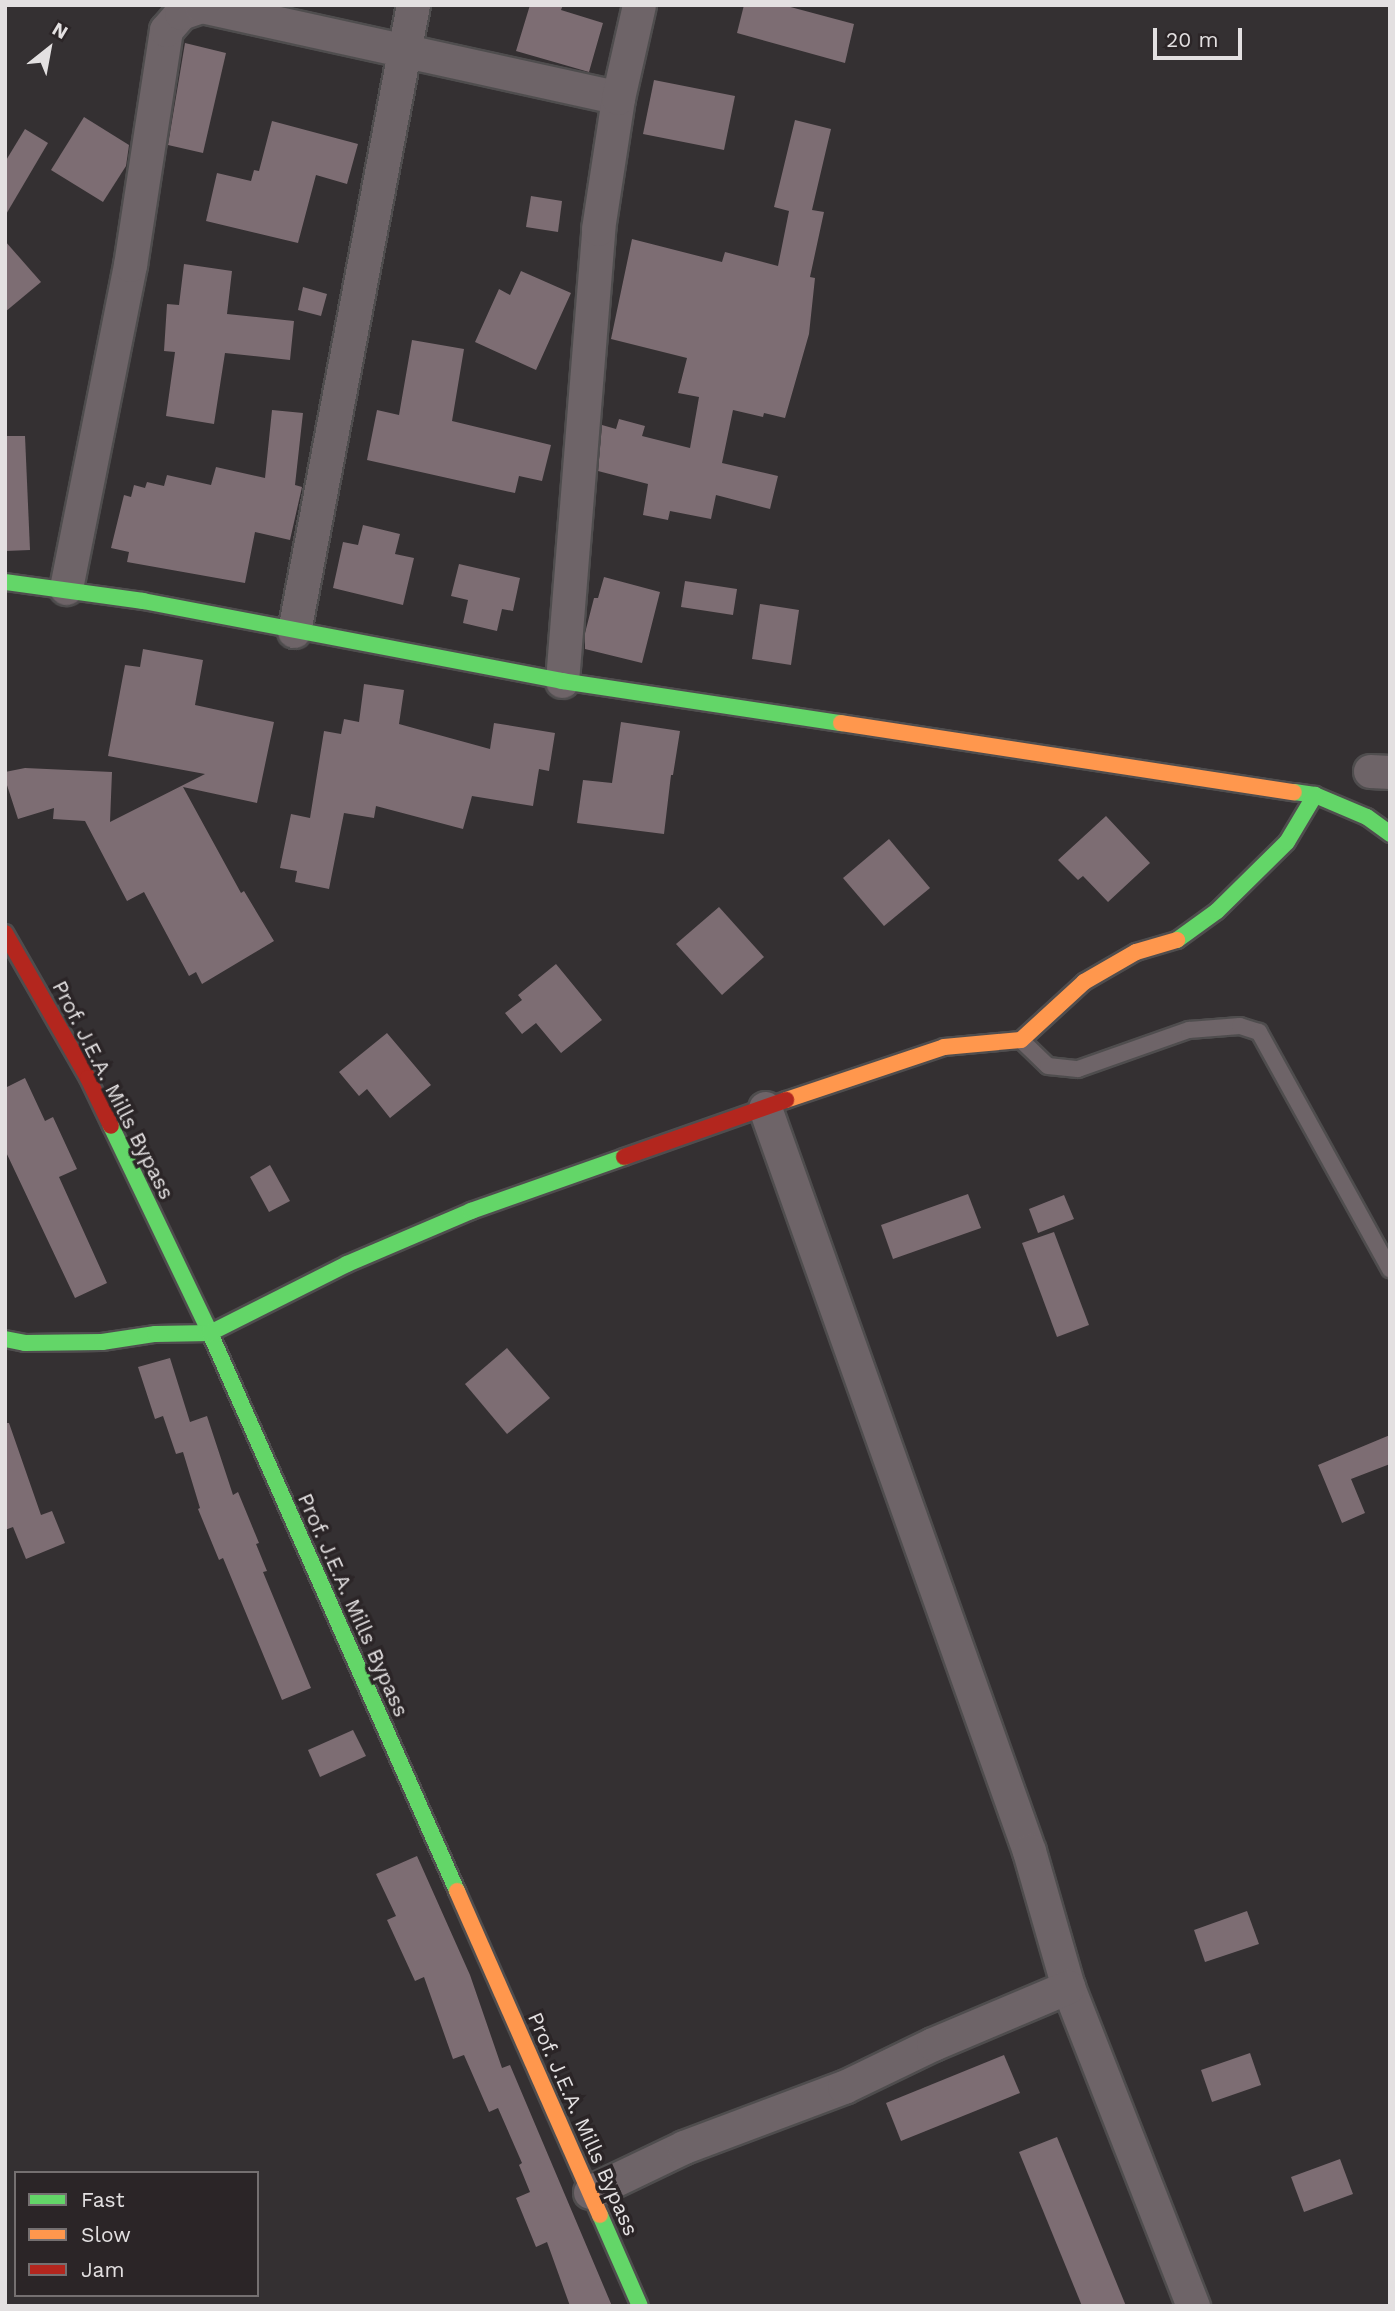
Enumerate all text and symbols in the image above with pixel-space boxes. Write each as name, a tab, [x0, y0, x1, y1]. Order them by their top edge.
north arrow	[14, 14, 84, 84]
scale bar	[1157, 14, 1246, 58]
text: N	[48, 17, 72, 44]
text: 20 m	[1166, 27, 1218, 52]
street label: Prof. J.E.A. Mills Bypass	[47, 976, 179, 1204]
street label: Prof. J.E.A. Mills Bypass	[292, 1489, 414, 1721]
street label: Prof. J.E.A. Mills Bypass	[522, 2008, 644, 2240]
legend	[14, 2171, 259, 2297]
text: Fast	[81, 2187, 125, 2212]
text: Slow	[81, 2222, 131, 2247]
text: Jam	[81, 2257, 124, 2282]

